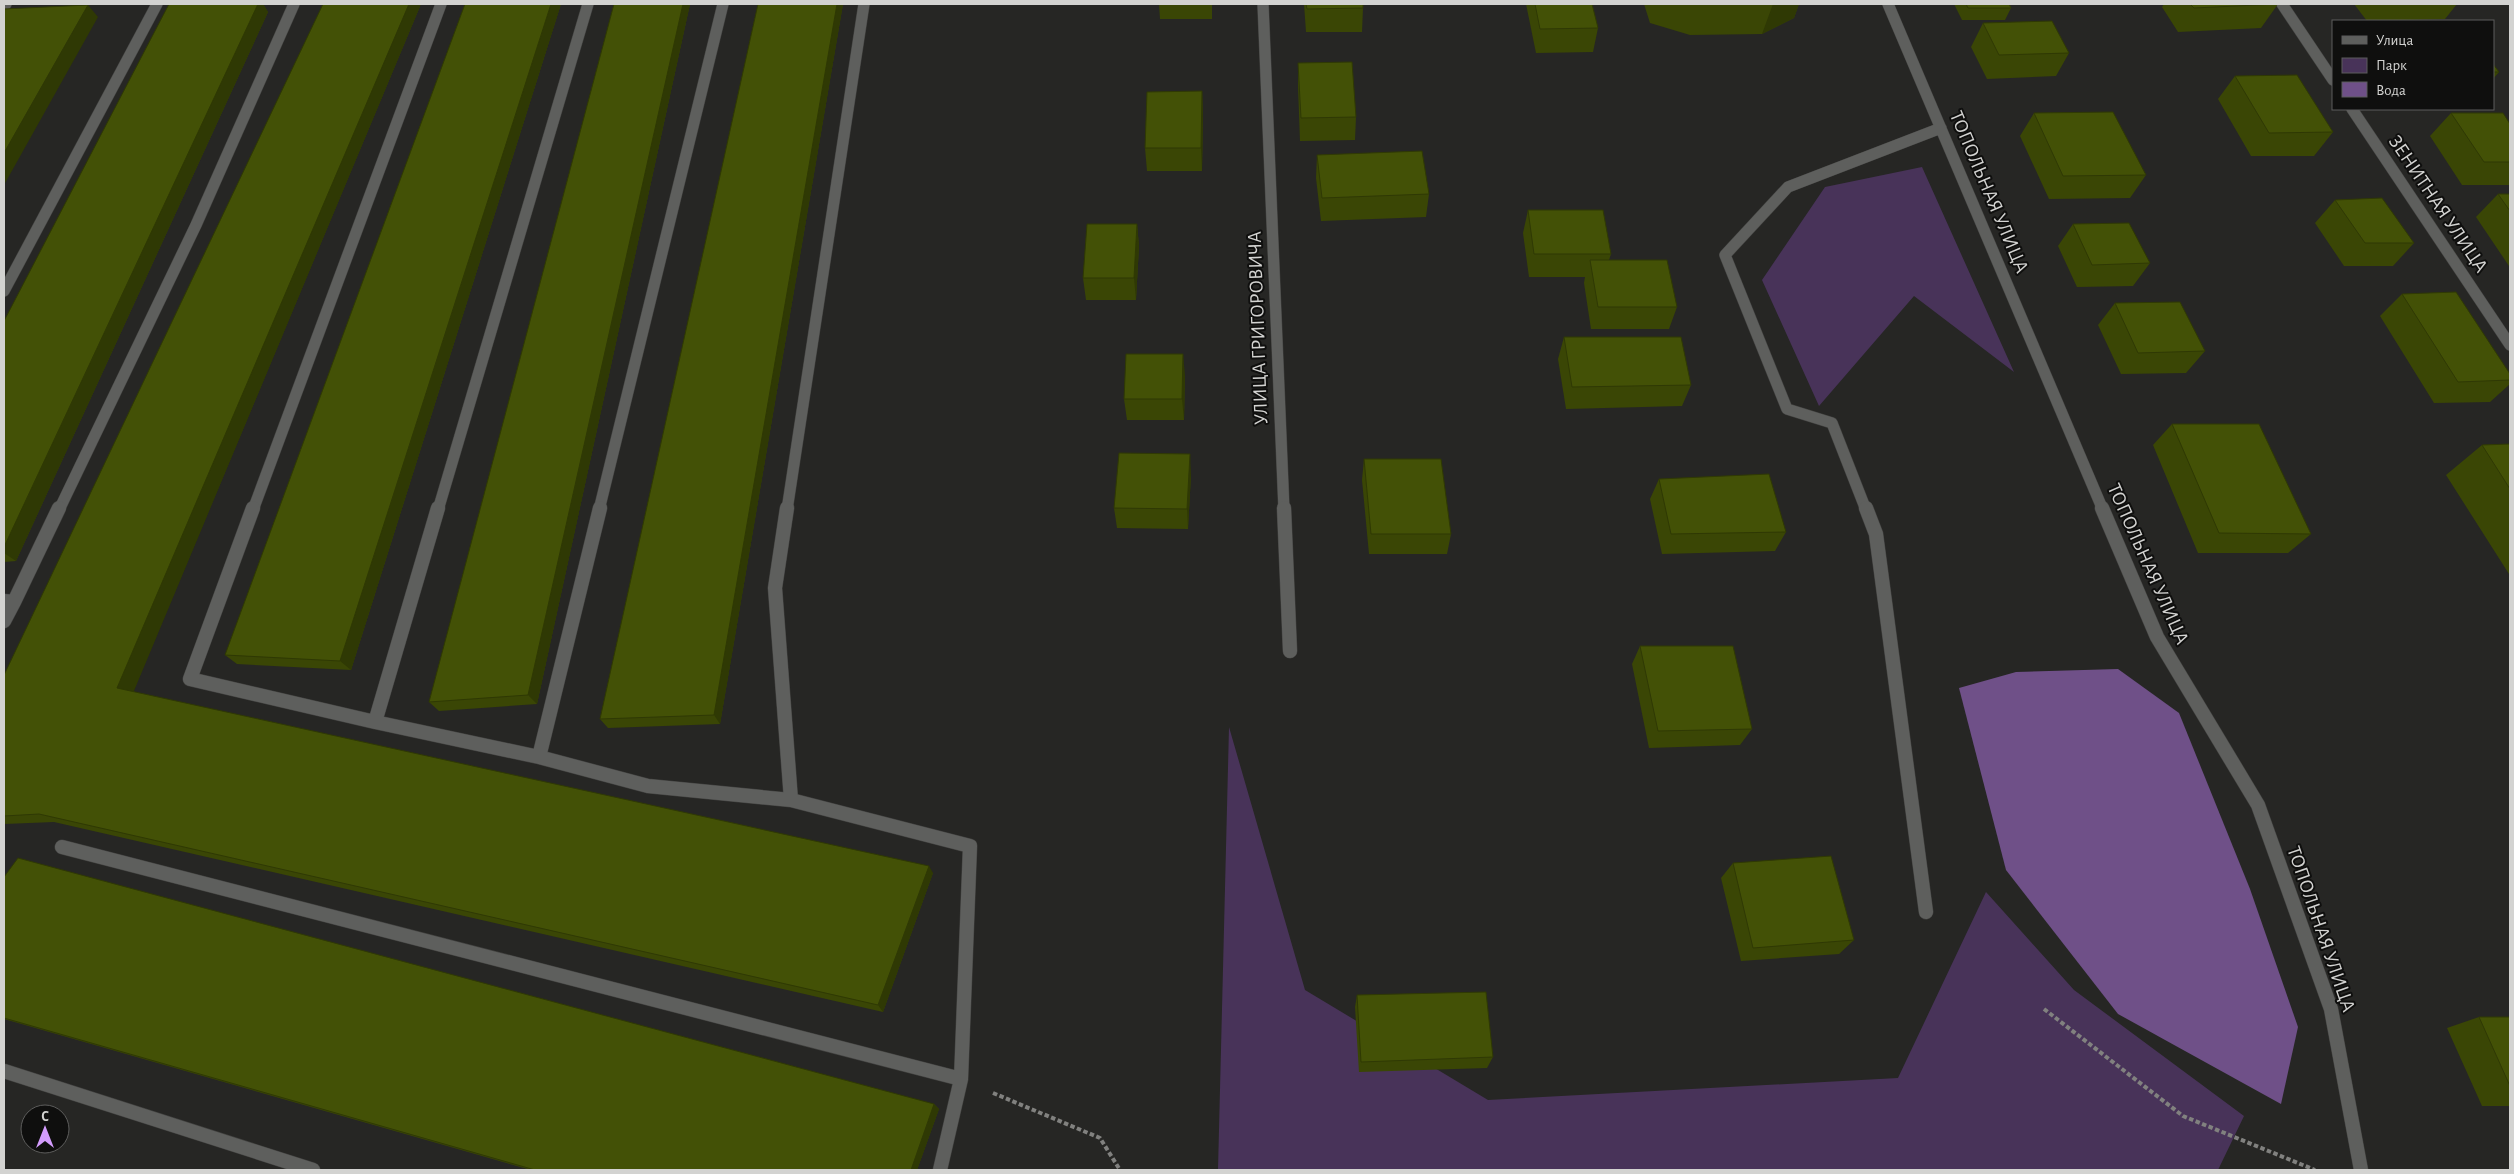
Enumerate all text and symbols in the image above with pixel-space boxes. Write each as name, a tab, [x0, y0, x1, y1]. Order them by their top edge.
legend	[2332, 20, 2494, 110]
text: Улица	[2376, 33, 2413, 48]
text: Парк	[2376, 58, 2407, 73]
text: Вода	[2376, 83, 2406, 98]
street label: ТОПОЛЬНАЯ УЛИЦА	[1946, 108, 2032, 276]
street label: ЗЕНИТНАЯ УЛИЦА	[2385, 132, 2491, 277]
street label: УЛИЦА ГРИГОРОВИЧА	[1245, 231, 1271, 425]
street label: ТОПОЛЬНАЯ УЛИЦА	[2104, 481, 2193, 648]
street label: ТОПОЛЬНАЯ УЛИЦА	[2283, 844, 2359, 1015]
north arrow	[20, 1104, 70, 1154]
text: С	[41, 1110, 49, 1124]

